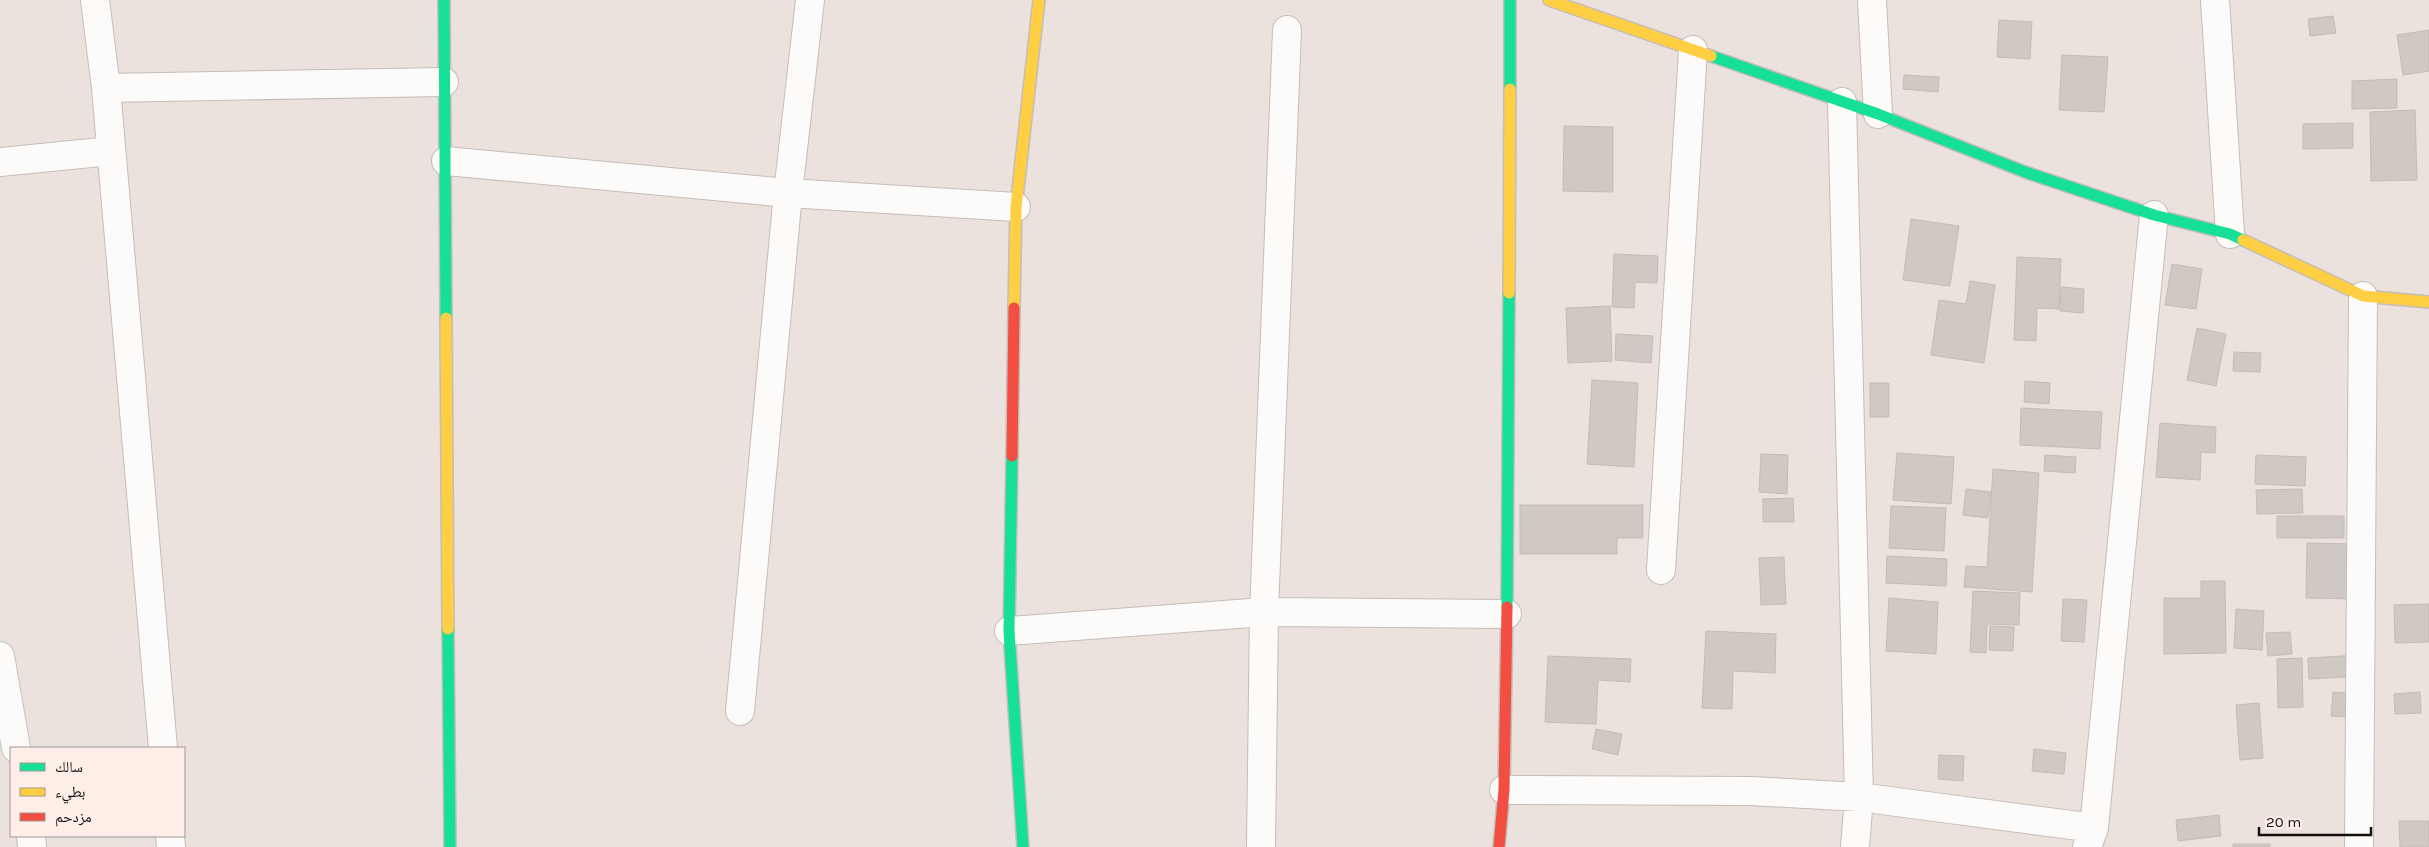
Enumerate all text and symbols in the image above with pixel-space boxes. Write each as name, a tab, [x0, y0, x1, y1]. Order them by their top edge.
legend	[10, 747, 185, 837]
text: سالك	[55, 758, 83, 776]
text: بطيء	[55, 783, 85, 804]
scale bar	[2259, 804, 2372, 836]
text: مزدحم	[55, 808, 92, 827]
text: 20 m	[2266, 813, 2301, 831]

